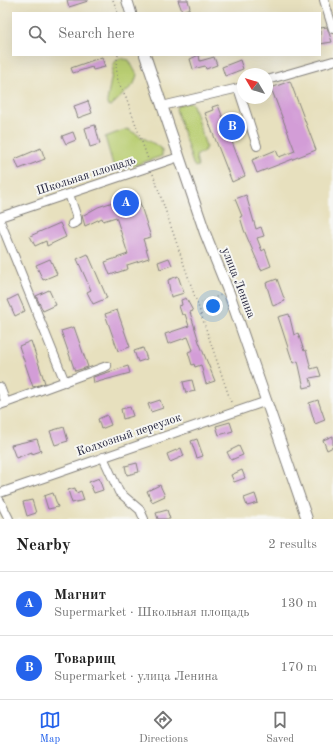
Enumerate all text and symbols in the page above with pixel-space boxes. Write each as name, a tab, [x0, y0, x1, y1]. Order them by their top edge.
search box	[12, 12, 321, 56]
icon: search	[26, 23, 48, 45]
text: Search here	[58, 27, 135, 42]
north arrow	[237, 68, 273, 104]
pin: B	[219, 112, 245, 142]
street label: Школьная площадь	[35, 154, 137, 198]
pin: A	[113, 188, 139, 218]
street label: улица Ленина	[219, 246, 257, 320]
your location	[203, 296, 223, 316]
street label: Колхозный переулок	[75, 411, 183, 459]
text: Nearby	[16, 537, 71, 554]
text: 2 results	[268, 538, 317, 551]
text: Магнит	[54, 588, 106, 603]
text: A	[24, 597, 34, 610]
text: 130 m	[280, 597, 317, 610]
text: Supermarket · Школьная площадь	[54, 606, 249, 619]
text: Товарищ	[54, 652, 116, 667]
text: B	[24, 661, 34, 674]
text: 170 m	[280, 661, 317, 674]
text: Supermarket · улица Ленина	[54, 670, 218, 683]
tab: Map	[39, 709, 61, 747]
tab: Directions	[139, 709, 188, 747]
tab: Saved	[266, 709, 294, 747]

